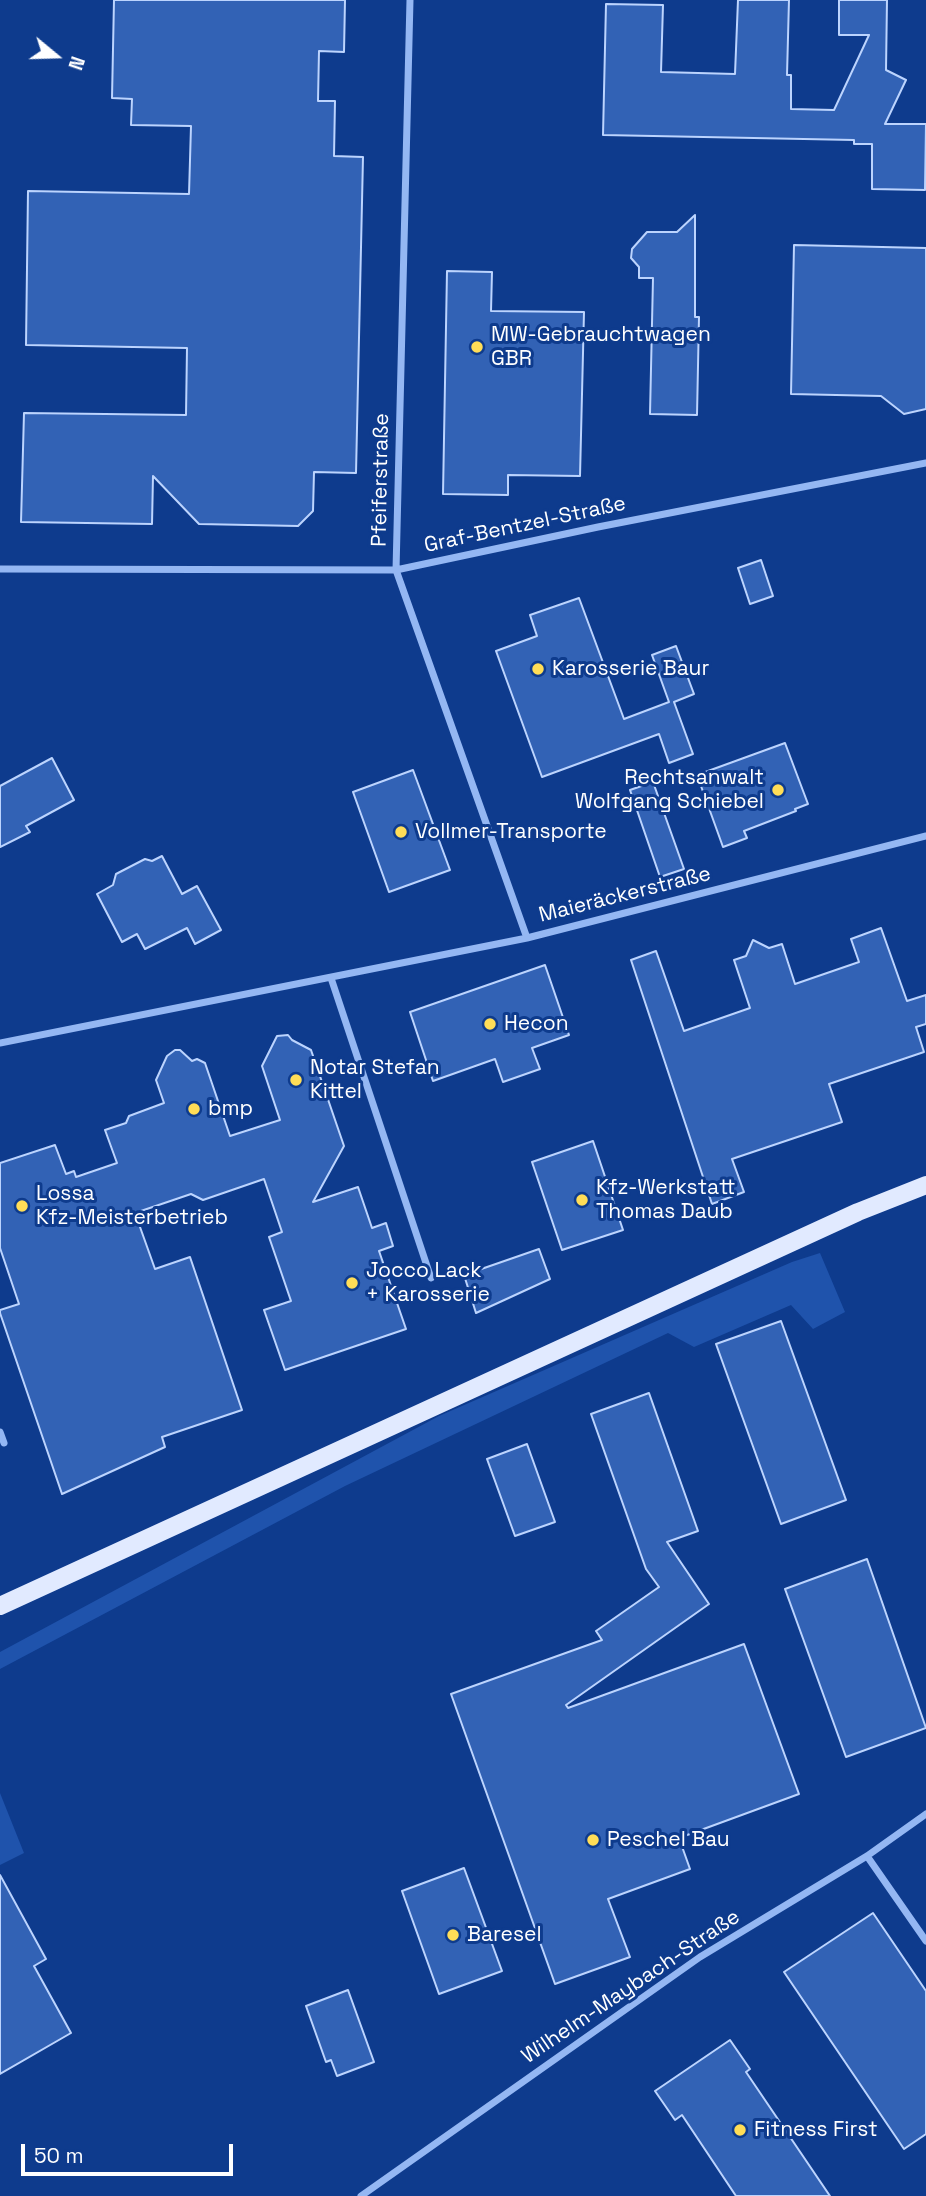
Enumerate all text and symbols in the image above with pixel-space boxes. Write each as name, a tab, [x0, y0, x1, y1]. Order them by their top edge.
north arrow	[21, 21, 91, 91]
text: N	[62, 53, 90, 73]
place label: MW-Gebrauchtwagen GBR	[491, 322, 711, 372]
marker: MW-Gebrauchtwagen GBR	[469, 339, 485, 355]
street label: Pfeiferstraße	[367, 413, 395, 547]
street label: Graf-Bentzel-Straße	[422, 491, 628, 559]
place label: Karosserie Baur	[552, 656, 709, 682]
marker: Karosserie Baur	[530, 661, 546, 677]
place label: Rechtsanwalt Wolfgang Schiebel	[575, 765, 764, 815]
marker: Rechtsanwalt Wolfgang Schiebel	[770, 782, 786, 798]
place label: Vollmer-Transporte	[415, 819, 607, 845]
marker: Vollmer-Transporte	[393, 824, 409, 840]
street label: Maieräckerstraße	[536, 861, 714, 929]
place label: Hecon	[504, 1011, 569, 1037]
marker: Hecon	[482, 1016, 498, 1032]
place label: Notar Stefan Kittel	[310, 1055, 440, 1105]
marker: Notar Stefan Kittel	[288, 1072, 304, 1088]
place label: bmp	[208, 1096, 253, 1122]
marker: bmp	[186, 1101, 202, 1117]
place label: Kfz-Werkstatt Thomas Daub	[596, 1175, 736, 1225]
place label: Lossa Kfz-Meisterbetrieb	[36, 1181, 228, 1231]
marker: Kfz-Werkstatt Thomas Daub	[574, 1192, 590, 1208]
marker: Lossa Kfz-Meisterbetrieb	[14, 1198, 30, 1214]
place label: Jocco Lack + Karosserie	[366, 1258, 490, 1308]
marker: Jocco Lack + Karosserie	[344, 1275, 360, 1291]
place label: Peschel Bau	[607, 1827, 730, 1853]
marker: Peschel Bau	[585, 1832, 601, 1848]
street label: Wilhelm-Maybach-Straße	[517, 1905, 745, 2069]
place label: Baresel	[467, 1922, 542, 1948]
marker: Baresel	[445, 1927, 461, 1943]
place label: Fitness First	[754, 2117, 878, 2143]
marker: Fitness First	[732, 2122, 748, 2138]
scale bar	[24, 2130, 236, 2174]
text: 50 m	[34, 2142, 84, 2169]

